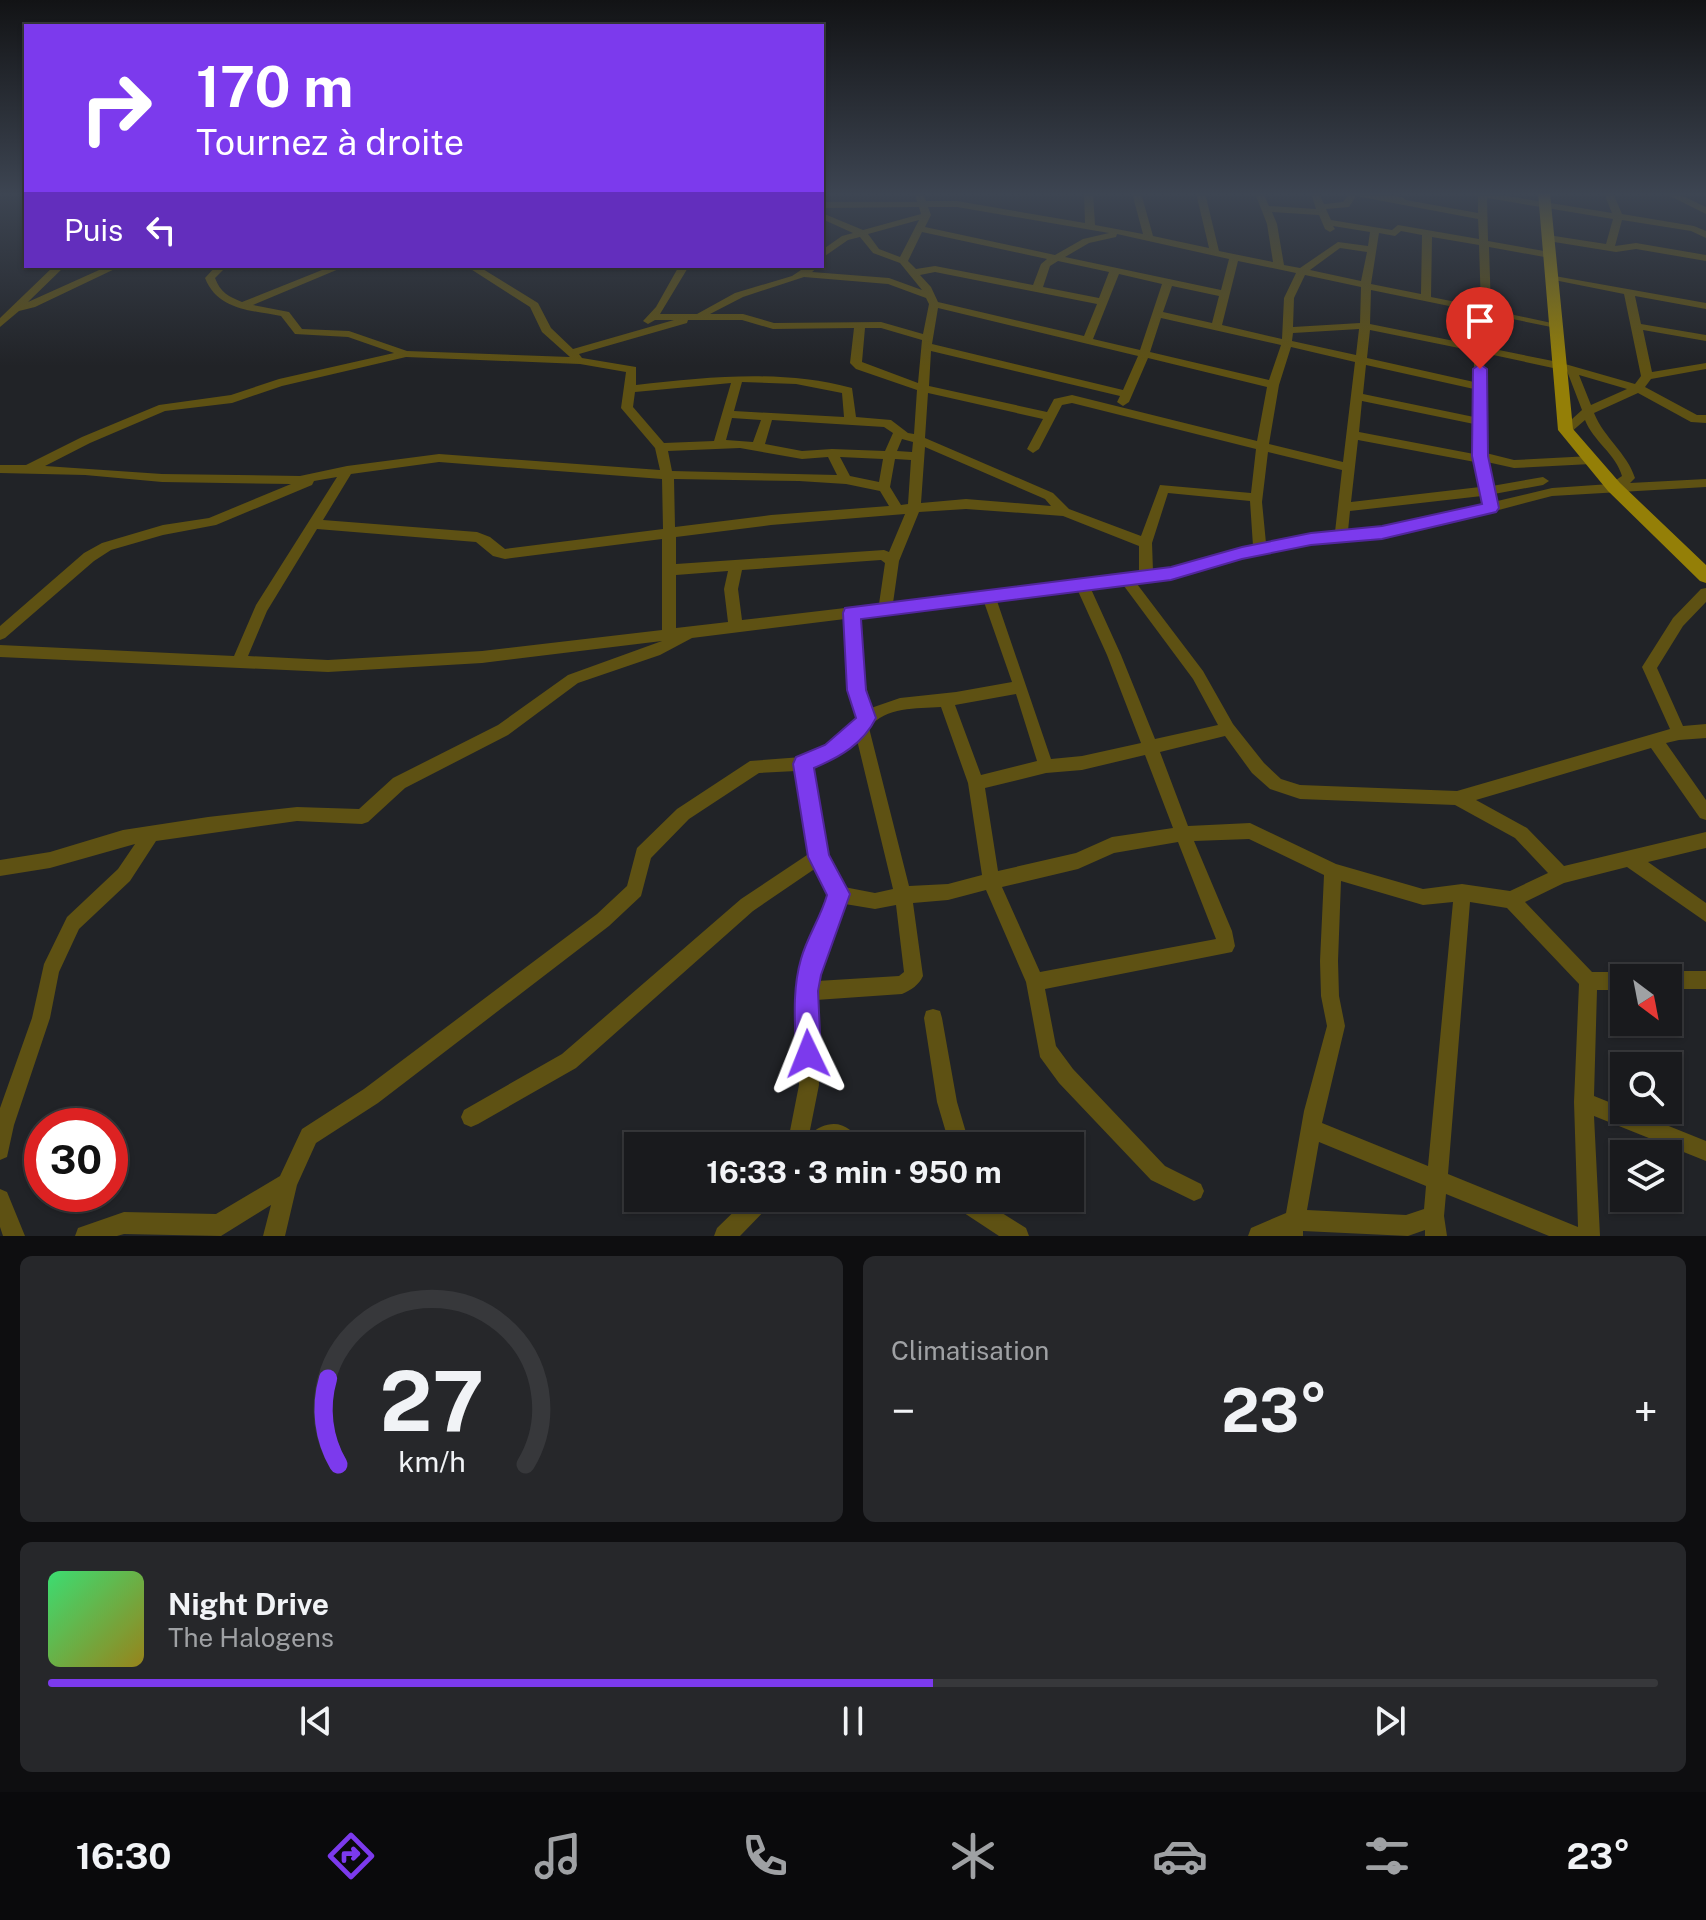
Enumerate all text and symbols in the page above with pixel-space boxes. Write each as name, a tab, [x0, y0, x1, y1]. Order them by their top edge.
text: 170 m	[196, 54, 353, 120]
icon: right	[64, 56, 168, 160]
text: Tournez à droite	[196, 121, 464, 163]
icon: left	[139, 208, 183, 252]
text: Puis	[64, 212, 123, 248]
pin	[1446, 287, 1514, 369]
icon: arrive	[1458, 299, 1502, 343]
north arrow	[1610, 964, 1682, 1036]
map controls	[1610, 964, 1682, 1212]
position arrow	[766, 1012, 850, 1096]
button: search	[1610, 1052, 1682, 1124]
speed limit sign: 30	[24, 1108, 128, 1212]
button: layers	[1610, 1140, 1682, 1212]
text: 16:33 · 3 min · 950 m	[706, 1154, 1002, 1190]
text: Climatisation	[891, 1335, 1049, 1366]
text: 27	[379, 1352, 484, 1450]
text: 23°	[1221, 1375, 1328, 1446]
text: −	[891, 1385, 915, 1437]
text: +	[1634, 1385, 1658, 1437]
text: km/h	[398, 1445, 465, 1478]
text: Night Drive	[168, 1586, 329, 1622]
text: The Halogens	[168, 1622, 334, 1653]
icon: previous	[294, 1699, 338, 1743]
icon: pause	[831, 1699, 875, 1743]
icon: next	[1368, 1699, 1412, 1743]
icon: directions	[323, 1828, 379, 1884]
icon: music	[530, 1828, 586, 1884]
icon: phone	[737, 1828, 793, 1884]
icon: climate	[945, 1828, 1001, 1884]
icon: car	[1152, 1828, 1208, 1884]
icon: filters	[1359, 1828, 1415, 1884]
text: 16:30	[76, 1835, 172, 1877]
text: 23°	[1566, 1835, 1630, 1877]

